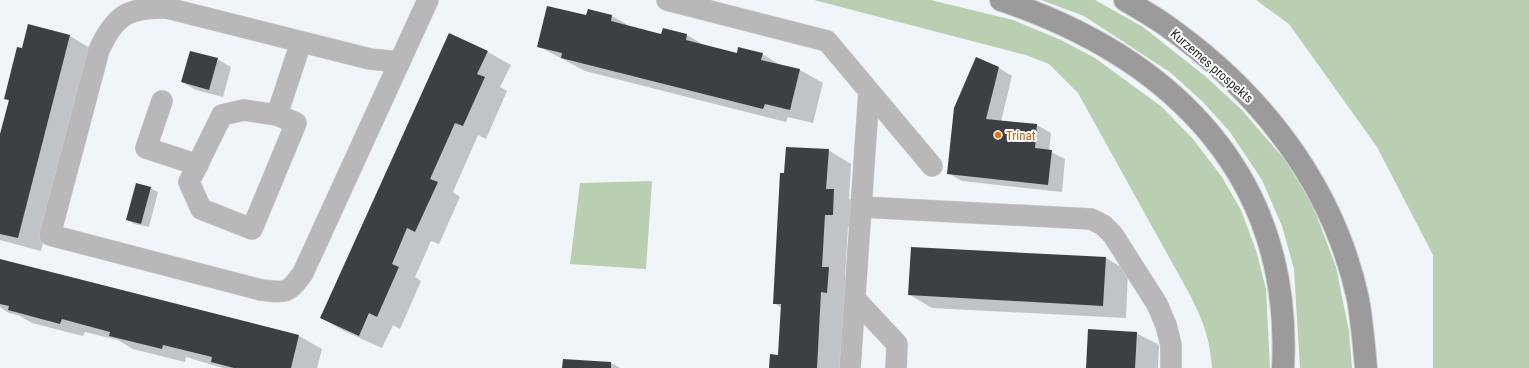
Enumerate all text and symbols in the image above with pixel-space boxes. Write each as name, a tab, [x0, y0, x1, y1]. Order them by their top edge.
street label: Kurzemes prospekts	[1168, 26, 1256, 106]
place label: Trinat	[1006, 128, 1036, 143]
marker: Trinat	[993, 130, 1003, 140]

